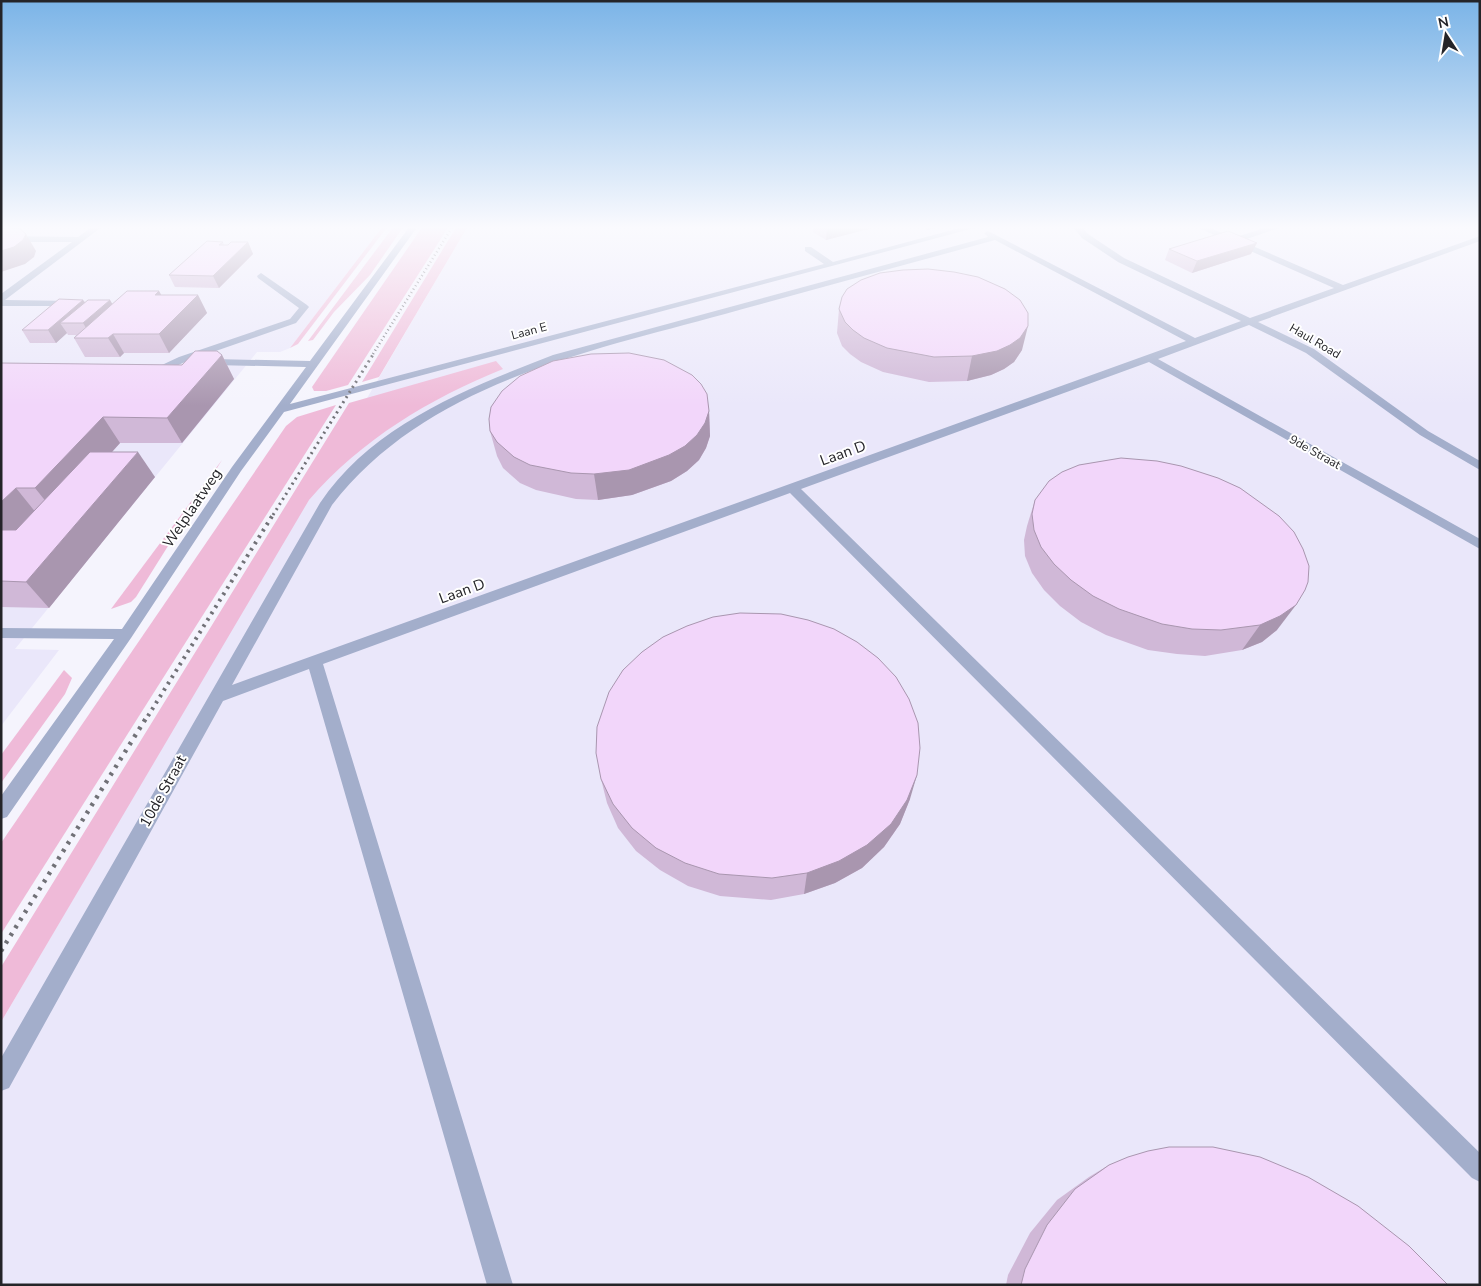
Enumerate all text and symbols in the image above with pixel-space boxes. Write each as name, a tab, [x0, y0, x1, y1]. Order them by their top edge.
north arrow	[1421, 10, 1471, 60]
text: N	[1436, 12, 1451, 33]
street label: Laan E	[509, 319, 549, 343]
street label: Haul Road	[1286, 320, 1344, 362]
street label: 9de Straat	[1286, 431, 1344, 473]
street label: Laan D	[817, 435, 869, 471]
street label: Welplaatweg	[158, 464, 226, 552]
street label: Laan D	[436, 573, 488, 609]
street label: 10de Straat	[135, 751, 191, 831]

